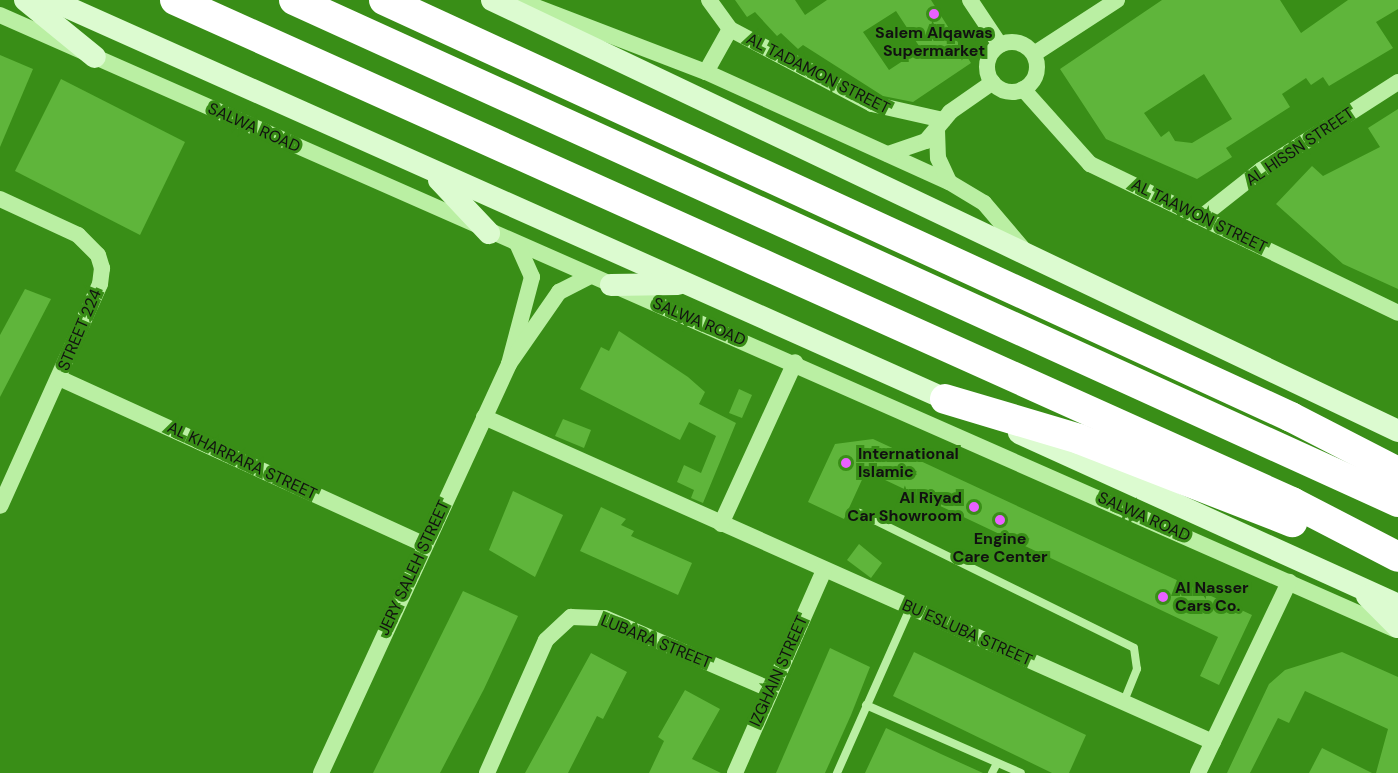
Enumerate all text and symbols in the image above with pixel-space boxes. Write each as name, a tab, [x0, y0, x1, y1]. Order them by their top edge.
marker: Salem Alqawas Supermarket	[927, 7, 941, 21]
place label: Salem Alqawas Supermarket	[875, 23, 993, 61]
street label: AL TADAMON STREET	[743, 30, 893, 118]
street label: SALWA ROAD	[205, 99, 303, 157]
street label: AL HISSN STREET	[1242, 104, 1358, 190]
street label: AL TAAWON STREET	[1128, 175, 1270, 257]
street label: STREET 224	[54, 286, 106, 374]
street label: SALWA ROAD	[650, 294, 748, 350]
street label: AL KHARRARA STREET	[164, 418, 320, 504]
place label: International Islamic	[858, 444, 959, 482]
marker: International Islamic	[839, 456, 853, 470]
place label: Al Riyad Car Showroom	[847, 488, 962, 526]
street label: SALWA ROAD	[1095, 488, 1193, 546]
street label: JERY SALEH STREET	[374, 497, 454, 639]
marker: Al Riyad Car Showroom	[967, 500, 981, 514]
marker: Engine Care Center	[993, 513, 1007, 527]
place label: Engine Care Center	[952, 529, 1048, 567]
place label: Al Nasser Cars Co.	[1175, 578, 1249, 616]
marker: Al Nasser Cars Co.	[1156, 590, 1170, 604]
street label: BU ESLUBA STREET	[899, 596, 1035, 670]
street label: LUBARA STREET	[598, 611, 714, 673]
street label: IZGHAIN STREET	[746, 613, 812, 729]

